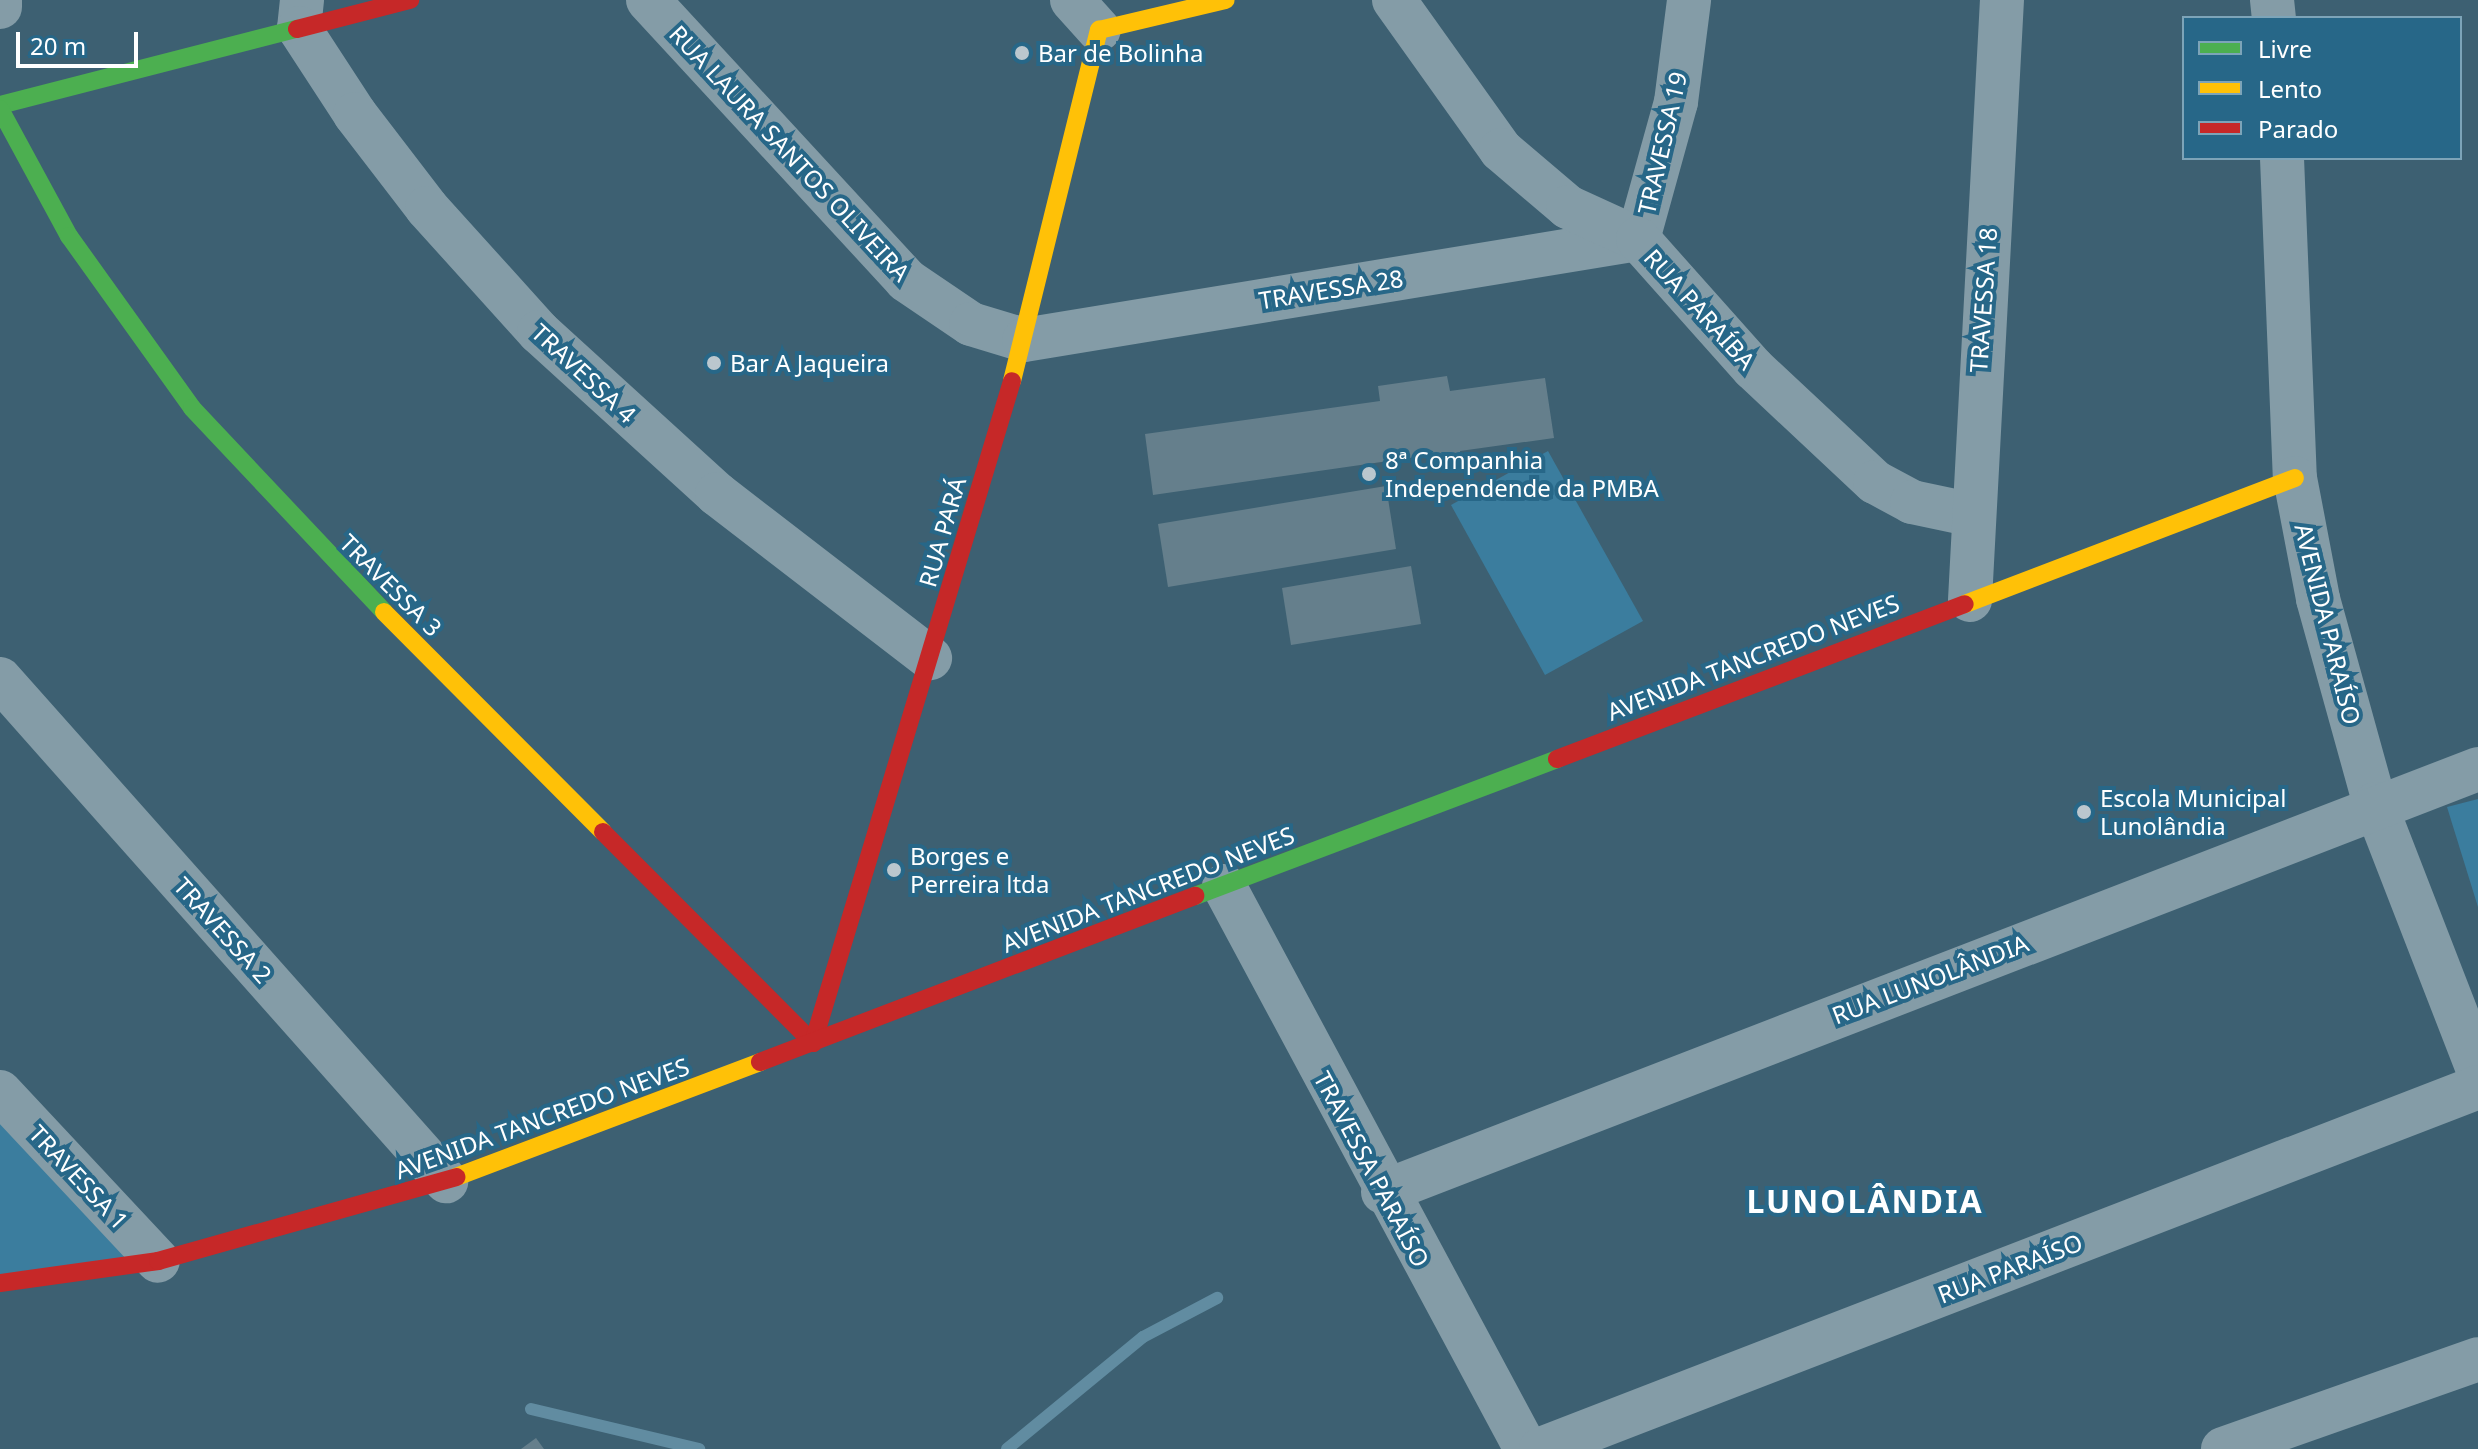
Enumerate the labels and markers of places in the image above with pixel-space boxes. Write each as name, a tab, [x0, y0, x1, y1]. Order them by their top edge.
place label: Bar de Bolinha	[1038, 39, 1203, 67]
marker: Bar de Bolinha	[1013, 44, 1031, 62]
place label: Bar A Jaqueira	[730, 349, 889, 377]
marker: Bar A Jaqueira	[705, 354, 723, 372]
place label: 8ª Companhia Independende da PMBA	[1385, 446, 1659, 502]
marker: 8ª Companhia Independende da PMBA	[1360, 465, 1378, 483]
place label: Escola Municipal Lunolândia	[2100, 784, 2287, 840]
marker: Escola Municipal Lunolândia	[2075, 803, 2093, 821]
place label: Borges e Perreira ltda	[910, 842, 1049, 898]
marker: Borges e Perreira ltda	[885, 861, 903, 879]

